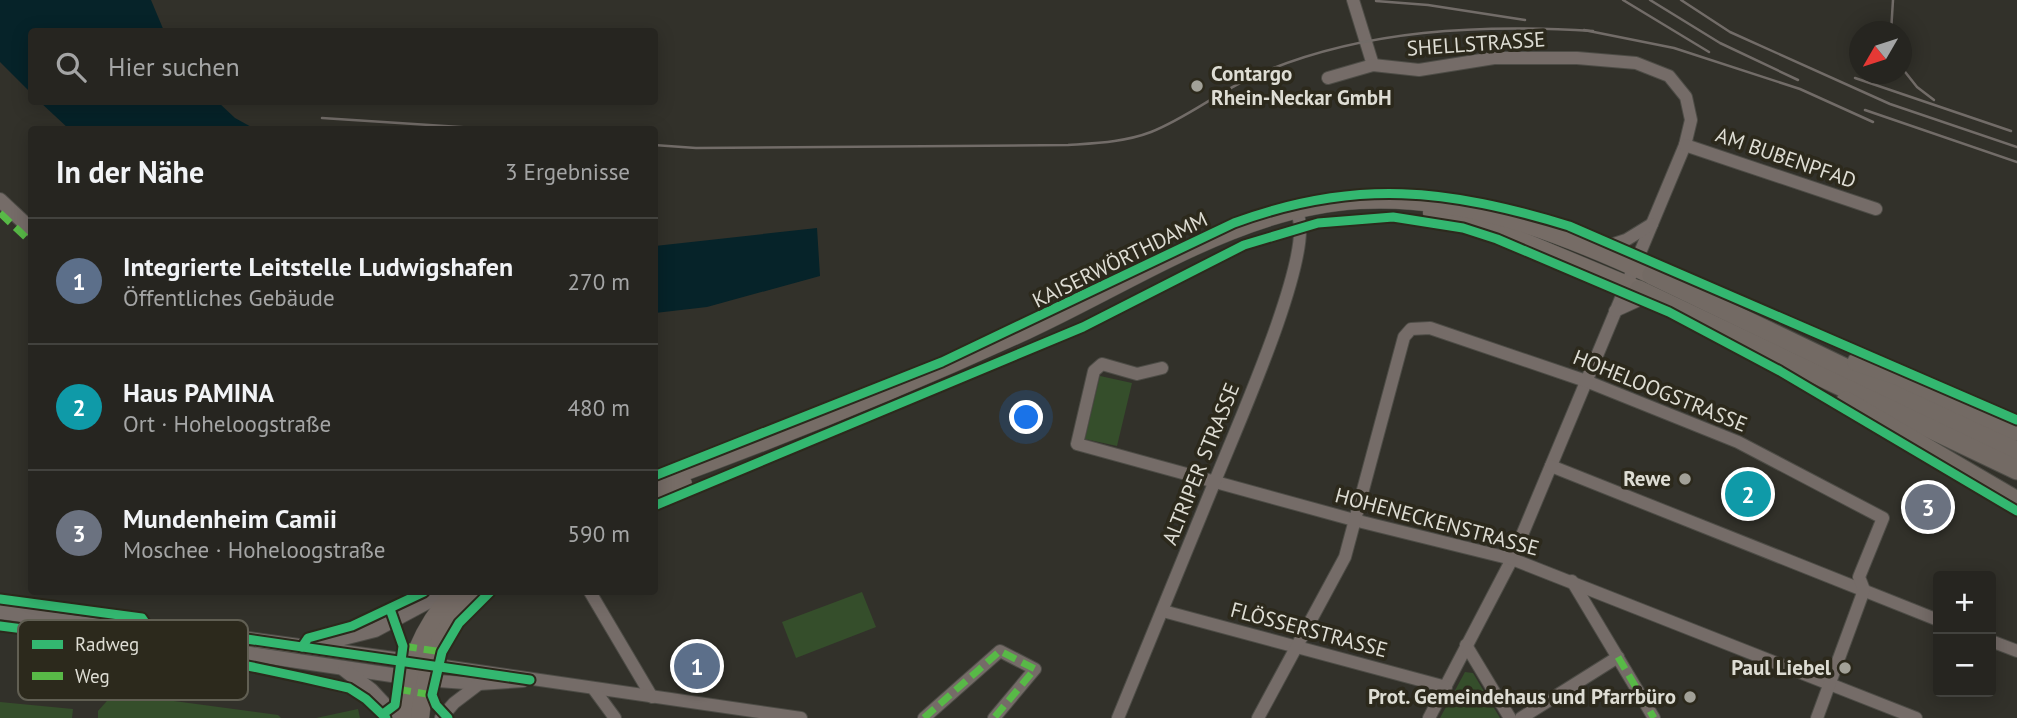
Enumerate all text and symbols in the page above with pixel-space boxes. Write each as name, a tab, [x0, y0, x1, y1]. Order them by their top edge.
north arrow	[1849, 21, 1912, 84]
street label: SHELLSTRASSE	[1406, 25, 1546, 62]
search box	[28, 28, 658, 105]
icon: search	[52, 48, 90, 86]
text: Hier suchen	[108, 50, 240, 83]
place label: Contargo Rhein-Neckar GmbH	[1211, 60, 1392, 111]
marker: Contargo Rhein-Neckar GmbH	[1189, 78, 1205, 94]
street label: AM BUBENPFAD	[1712, 121, 1860, 194]
text: In der Nähe	[56, 152, 204, 191]
text: 3 Ergebnisse	[505, 157, 630, 186]
street label: KAISERWÖRTHDAMM	[1028, 205, 1212, 314]
text: Integrierte Leitstelle Ludwigshafen	[123, 250, 513, 283]
text: 1	[72, 267, 86, 296]
text: 270 m	[568, 267, 630, 296]
text: Öffentliches Gebäude	[123, 283, 335, 312]
street label: HOHELOOGSTRASSE	[1569, 343, 1751, 438]
text: Haus PAMINA	[123, 376, 274, 409]
street label: ALTRIPER STRASSE	[1156, 379, 1245, 549]
text: 2	[72, 393, 86, 422]
text: 480 m	[568, 393, 630, 422]
your location	[1009, 400, 1043, 434]
text: Ort · Hoheloogstraße	[123, 409, 331, 438]
place label: Rewe	[1623, 465, 1671, 492]
pin: 2	[1725, 468, 1771, 520]
marker: Rewe	[1677, 471, 1693, 487]
street label: HOHENECKENSTRASSE	[1332, 481, 1542, 562]
pin: 3	[1905, 481, 1951, 533]
text: Mundenheim Camii	[123, 502, 337, 535]
text: 3	[72, 519, 86, 548]
text: 590 m	[568, 519, 630, 548]
text: Moschee · Hoheloogstraße	[123, 535, 385, 564]
map controls	[1933, 571, 1996, 697]
button: +	[1933, 571, 1996, 634]
street label: FLÖSSERSTRASSE	[1228, 596, 1391, 663]
legend	[18, 620, 248, 700]
text: Radweg	[75, 632, 139, 656]
button: −	[1933, 634, 1996, 697]
pin: 1	[674, 640, 720, 692]
place label: Paul Liebel	[1731, 654, 1832, 681]
marker: Paul Liebel	[1837, 660, 1853, 676]
text: Weg	[75, 664, 110, 688]
place label: Prot. Gemeindehaus und Pfarrbüro	[1368, 683, 1676, 710]
marker: Prot. Gemeindehaus und Pfarrbüro	[1682, 689, 1698, 705]

